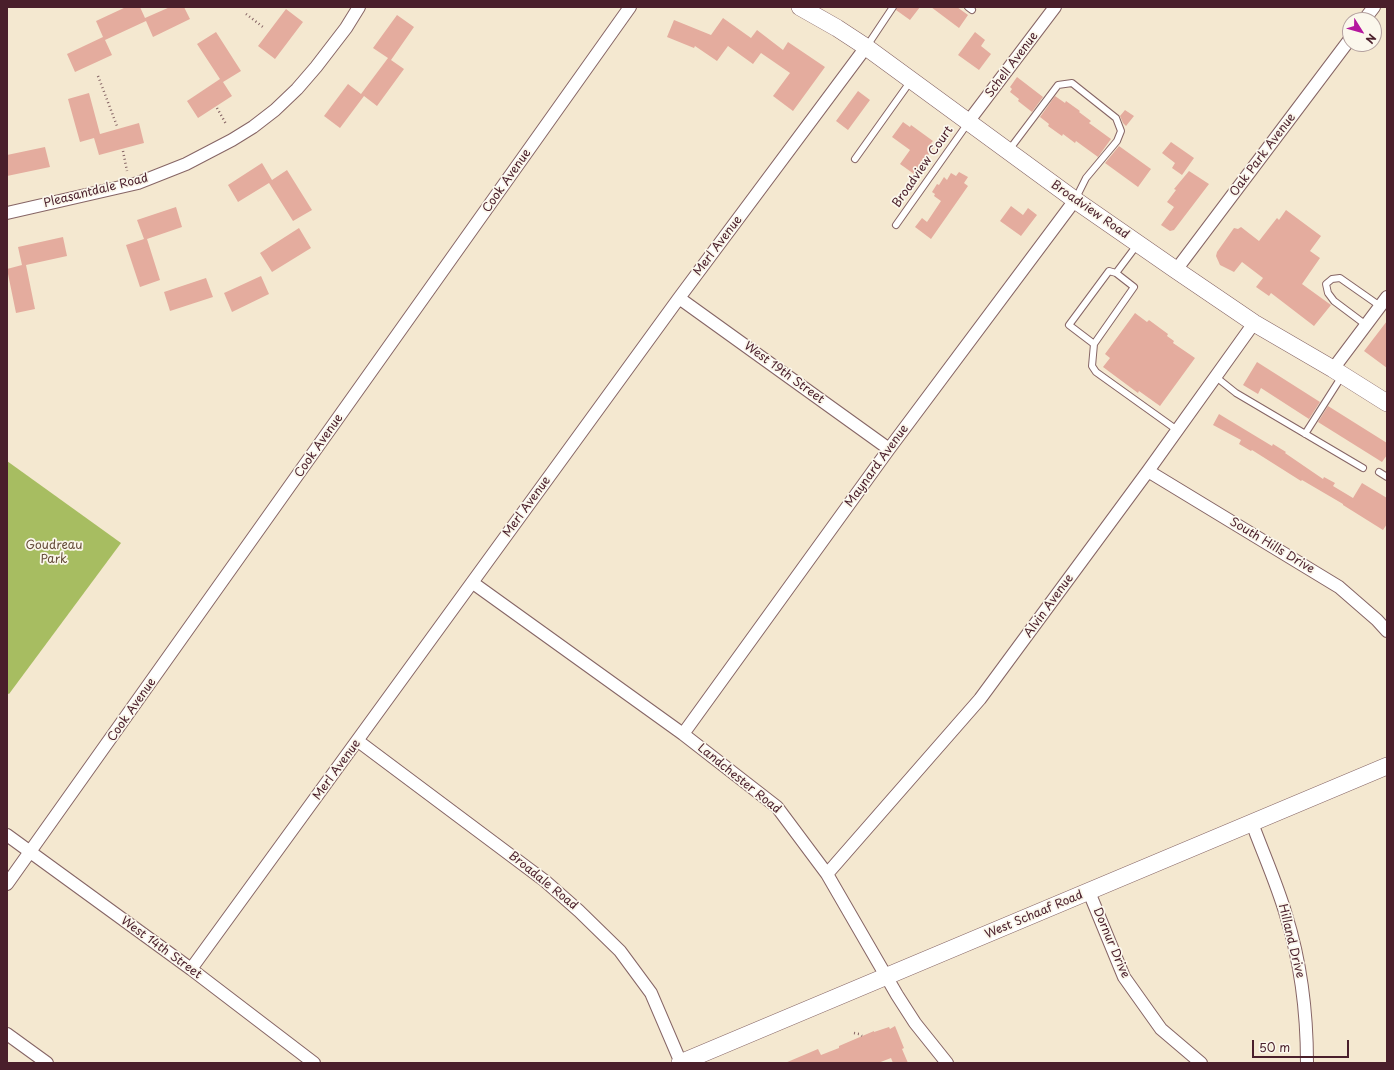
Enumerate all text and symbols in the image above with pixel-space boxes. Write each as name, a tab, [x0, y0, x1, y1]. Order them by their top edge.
north arrow	[1342, 12, 1382, 52]
street label: Schell Avenue	[983, 29, 1041, 101]
text: N	[1362, 30, 1381, 48]
street label: Oak Park Avenue	[1227, 111, 1299, 199]
street label: Broadview Court	[890, 124, 956, 210]
street label: Cook Avenue	[480, 146, 534, 216]
street label: Pleasantdale Road	[42, 171, 150, 211]
street label: Broadview Road	[1048, 178, 1132, 242]
street label: Merl Avenue	[691, 213, 745, 279]
street label: West 19th Street	[741, 339, 827, 407]
street label: Cook Avenue	[292, 411, 346, 481]
street label: Maynard Avenue	[842, 422, 912, 510]
street label: Merl Avenue	[500, 474, 554, 540]
street label: South Hills Drive	[1227, 515, 1317, 577]
park label: Goudreau Park	[25, 539, 83, 567]
street label: Alvin Avenue	[1021, 572, 1077, 640]
street label: Cook Avenue	[105, 675, 159, 745]
street label: Merl Avenue	[310, 737, 364, 803]
street label: Landchester Road	[694, 741, 784, 817]
street label: Broadale Road	[506, 849, 580, 913]
street label: West Schaaf Road	[983, 888, 1085, 942]
street label: Hilland Drive	[1275, 902, 1307, 980]
street label: Dornur Drive	[1090, 906, 1132, 980]
street label: West 14th Street	[118, 914, 204, 982]
scale bar	[1254, 1032, 1351, 1058]
text: 50 m	[1259, 1038, 1290, 1056]

